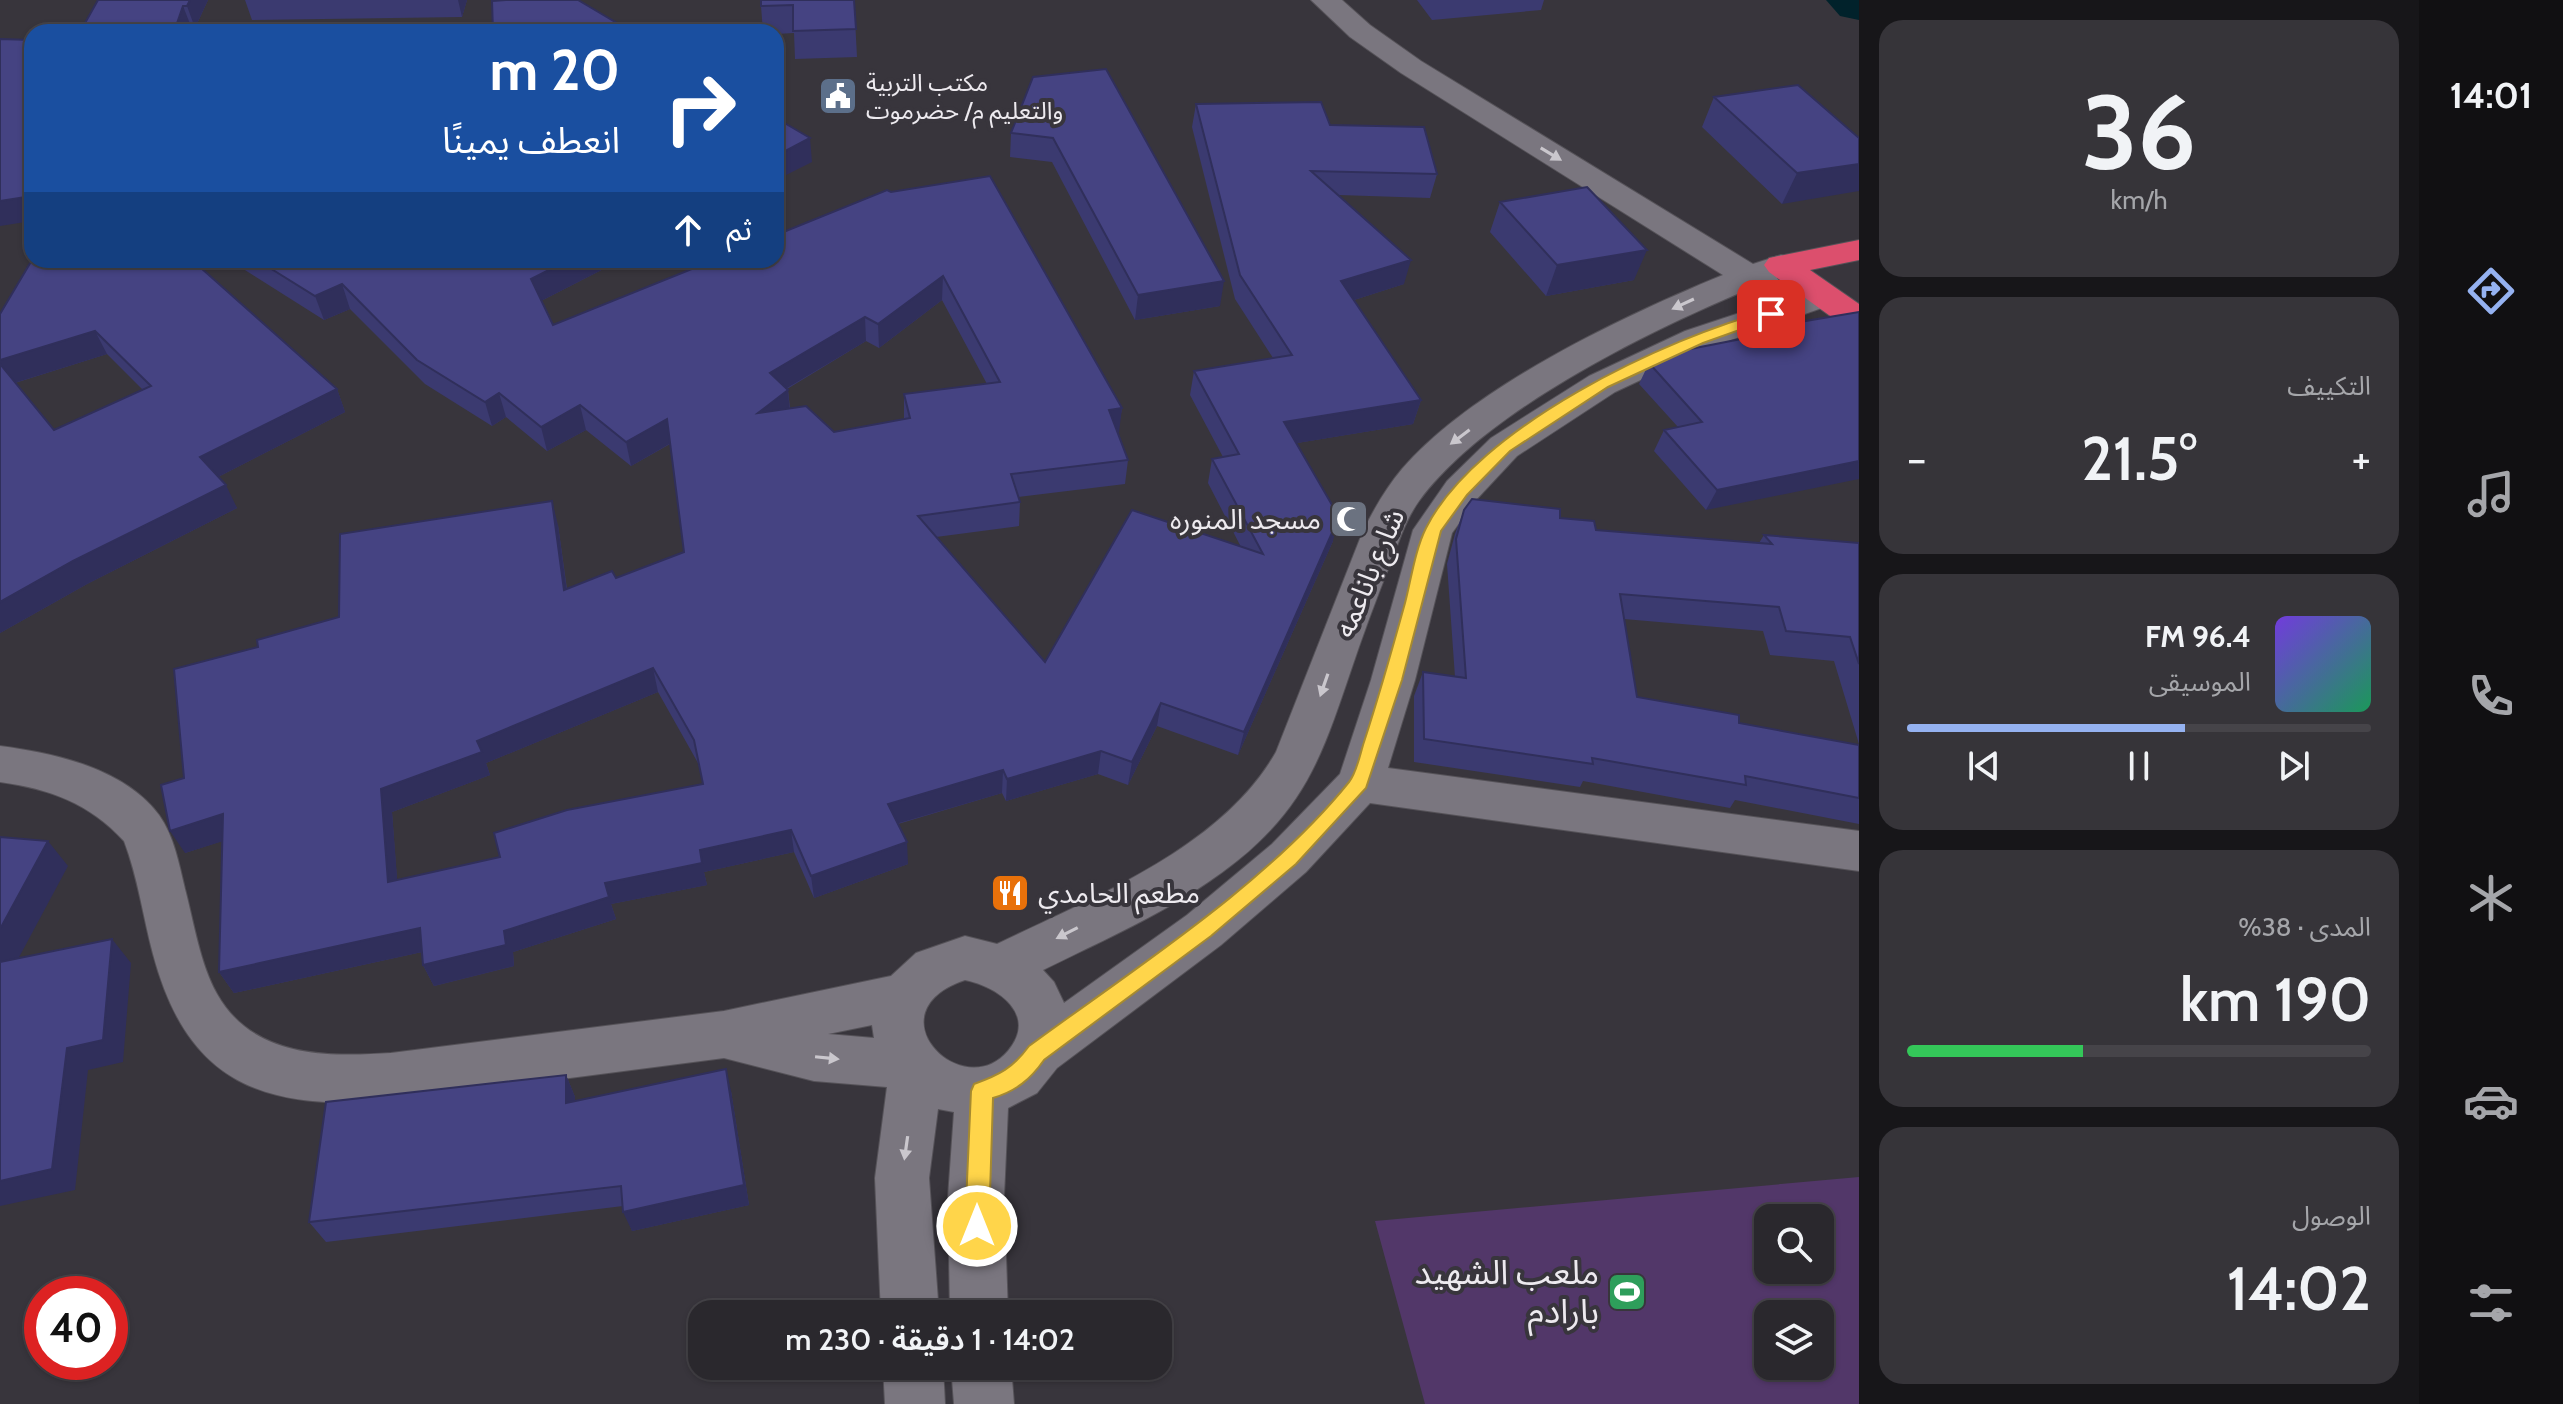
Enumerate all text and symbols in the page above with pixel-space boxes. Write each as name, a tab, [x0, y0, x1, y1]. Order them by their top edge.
text: 20 m	[490, 36, 620, 104]
icon: right	[648, 56, 752, 160]
place label: مكتب التربية والتعليم م/ حضرموت	[866, 68, 1063, 129]
text: 36	[2082, 69, 2196, 195]
text: 14:01	[2450, 73, 2532, 117]
public building icon: مكتب التربية والتعليم م/ حضرموت	[817, 75, 859, 117]
text: انعطف يمينًا	[442, 118, 620, 162]
one-way arrow	[1540, 146, 1562, 160]
text: km/h	[2111, 184, 2167, 216]
icon: ahead	[666, 208, 710, 252]
text: ثم	[726, 211, 752, 248]
icon: directions	[2463, 263, 2519, 319]
pin	[1737, 280, 1805, 348]
icon: arrive	[1749, 292, 1793, 336]
one-way arrow	[1671, 297, 1694, 311]
text: التكييف	[2287, 370, 2371, 402]
text: 21.5°	[2081, 422, 2197, 495]
one-way arrow	[1450, 429, 1470, 445]
text: −	[1907, 432, 1926, 485]
text: +	[2352, 432, 2371, 485]
icon: music	[2463, 466, 2519, 522]
mosque icon: مسجد المنوره	[1328, 498, 1370, 540]
place label: مسجد المنوره	[1170, 502, 1321, 536]
street label: شارع باناعمه	[1327, 504, 1415, 644]
text: 96.4 FM	[2145, 618, 2251, 655]
text: الموسيقى	[2149, 666, 2251, 698]
icon: phone	[2463, 668, 2519, 724]
one-way arrow	[1317, 673, 1330, 697]
icon: previous	[1962, 744, 2006, 788]
icon: pause	[2117, 744, 2161, 788]
icon: next	[2272, 744, 2316, 788]
icon: climate	[2463, 870, 2519, 926]
restaurant icon: مطعم الحامدي	[989, 872, 1031, 914]
place label: مطعم الحامدي	[1038, 876, 1200, 915]
text: المدى · 38%	[2238, 911, 2371, 943]
one-way arrow	[1055, 927, 1078, 940]
text: 190 km	[2180, 963, 2371, 1036]
one-way arrow	[815, 1052, 840, 1065]
icon: car	[2463, 1073, 2519, 1129]
one-way arrow	[899, 1136, 912, 1161]
position arrow	[935, 1184, 1019, 1268]
text: الوصول	[2292, 1200, 2371, 1232]
map controls	[1754, 1204, 1834, 1380]
button: search	[1754, 1204, 1834, 1284]
place label: ملعب الشهيد بارادم	[1415, 1251, 1599, 1337]
text: 14:02	[2227, 1252, 2371, 1325]
sports icon: ملعب الشهيد بارادم	[1606, 1271, 1648, 1313]
icon: filters	[2463, 1275, 2519, 1331]
speed limit sign: 40	[24, 1276, 128, 1380]
button: layers	[1754, 1300, 1834, 1380]
text: 14:02 · 1 دقيقة · 230 m	[785, 1321, 1075, 1358]

